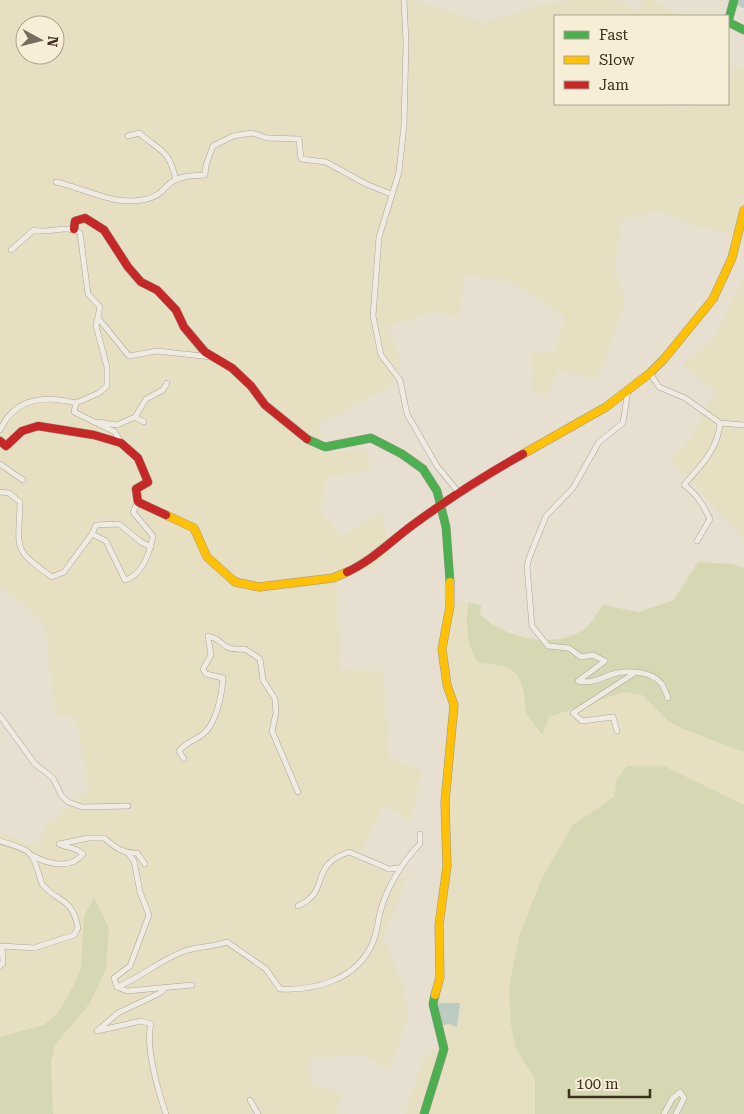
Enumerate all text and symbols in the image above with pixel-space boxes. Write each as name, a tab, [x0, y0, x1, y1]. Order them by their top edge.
north arrow	[15, 15, 65, 65]
legend	[554, 15, 729, 105]
text: Fast	[599, 26, 629, 44]
text: N	[44, 35, 62, 48]
text: Slow	[599, 51, 635, 69]
text: Jam	[599, 76, 629, 94]
scale bar	[569, 1066, 650, 1098]
text: 100 m	[576, 1075, 619, 1093]

